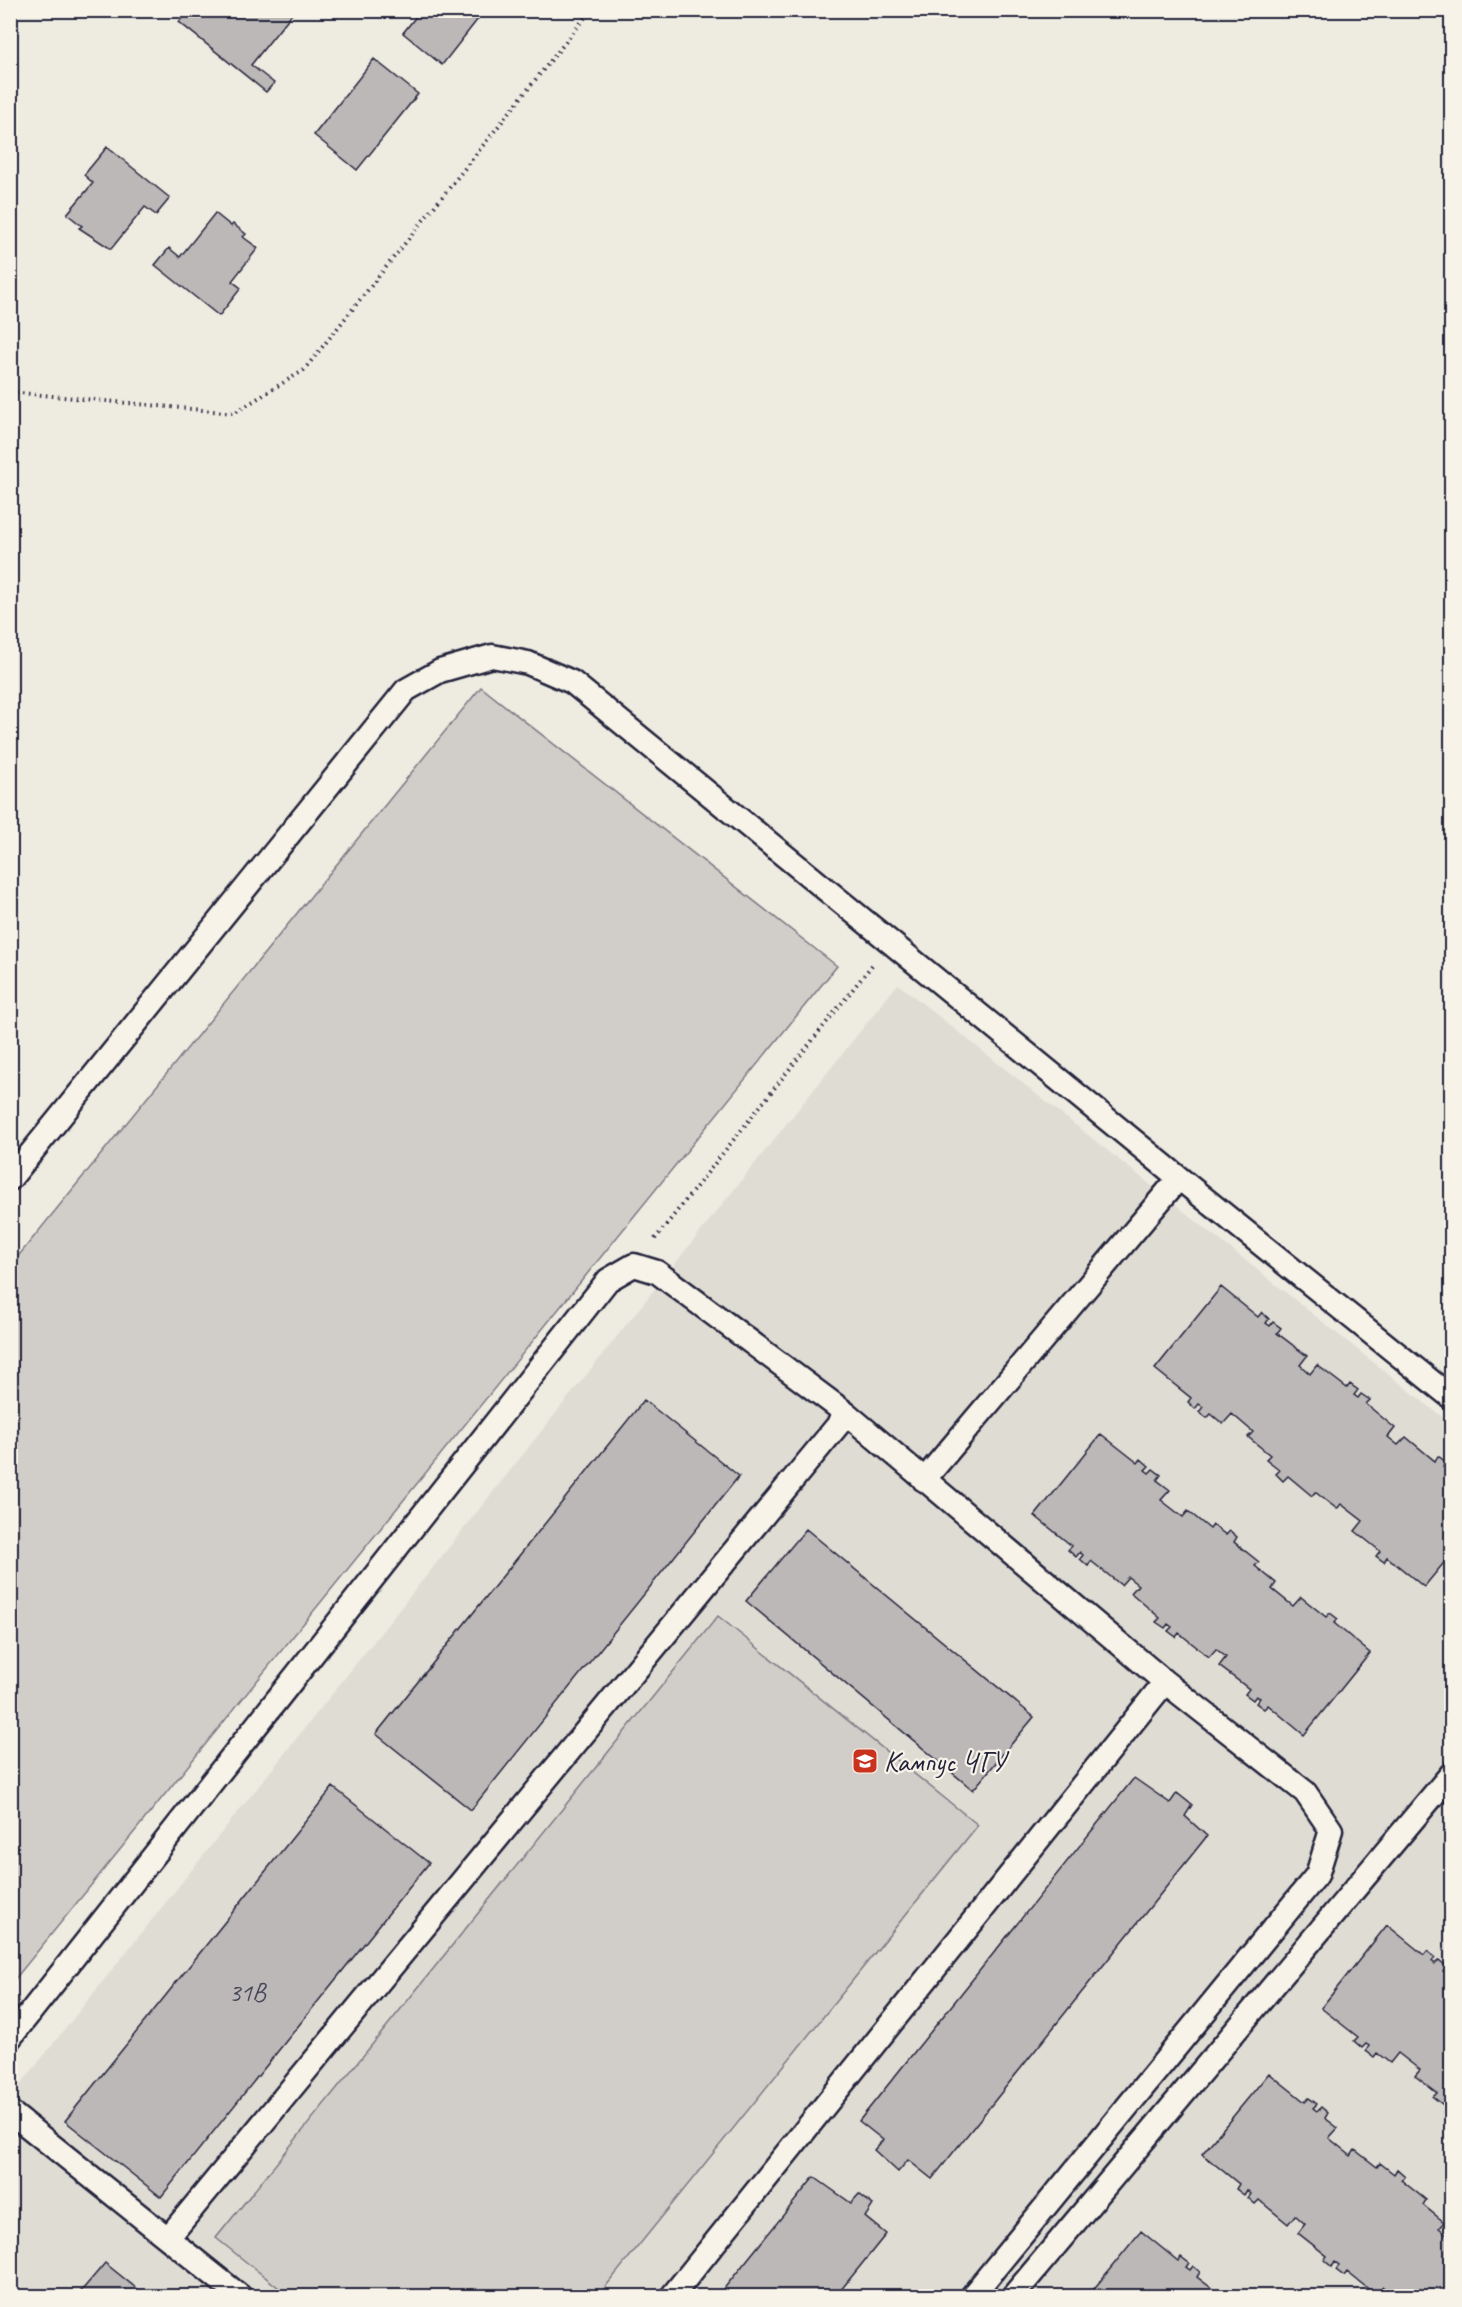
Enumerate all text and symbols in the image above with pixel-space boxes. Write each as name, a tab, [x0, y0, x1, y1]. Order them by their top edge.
place label: Кампус ЧГУ	[884, 1744, 1010, 1779]
school or university icon: Кампус ЧГУ	[850, 1746, 880, 1776]
house number: 31В	[229, 1976, 267, 2009]

